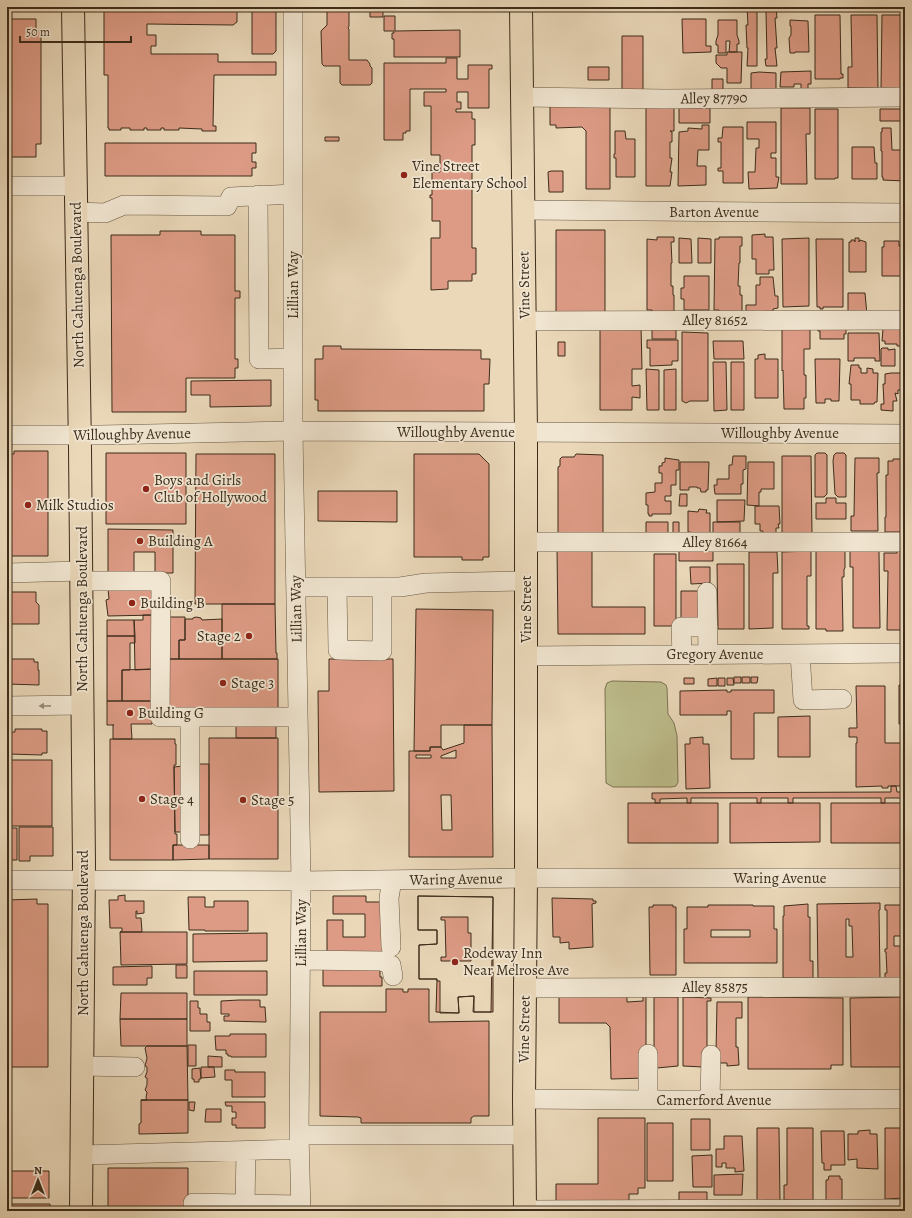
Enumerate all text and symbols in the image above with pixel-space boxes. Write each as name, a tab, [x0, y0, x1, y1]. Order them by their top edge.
scale bar	[20, 18, 131, 44]
text: 50 m	[26, 24, 50, 40]
street label: Alley 87790	[679, 87, 748, 109]
place label: Vine Street Elementary School	[411, 156, 527, 193]
marker: Vine Street Elementary School	[399, 170, 409, 180]
street label: North Cahuenga Boulevard	[66, 201, 88, 368]
street label: Barton Avenue	[669, 202, 759, 222]
street label: Lillian Way	[283, 251, 303, 319]
street label: Vine Street	[513, 251, 535, 320]
street label: Alley 81652	[681, 310, 748, 330]
street label: Willoughby Avenue	[396, 422, 515, 442]
street label: Willoughby Avenue	[72, 423, 191, 445]
street label: Willoughby Avenue	[720, 423, 839, 443]
place label: Boys and Girls Club of Hollywood	[154, 470, 268, 507]
marker: Boys and Girls Club of Hollywood	[141, 484, 151, 494]
place label: Milk Studios	[36, 495, 114, 515]
marker: Milk Studios	[23, 500, 33, 510]
street label: North Cahuenga Boulevard	[72, 525, 92, 692]
place label: Building A	[148, 531, 213, 551]
street label: Alley 81664	[681, 532, 748, 552]
marker: Building A	[135, 536, 145, 546]
street label: Lillian Way	[285, 575, 307, 643]
street label: Vine Street	[516, 575, 536, 644]
place label: Building B	[140, 593, 205, 613]
marker: Building B	[127, 598, 137, 608]
place label: Stage 2	[197, 626, 241, 646]
marker: Stage 2	[244, 631, 254, 641]
street label: Gregory Avenue	[666, 644, 764, 664]
place label: Stage 3	[231, 673, 274, 693]
marker: Stage 3	[218, 678, 228, 688]
one-way arrow	[39, 702, 51, 709]
place label: Building G	[138, 703, 204, 723]
marker: Building G	[125, 708, 135, 718]
place label: Stage 4	[150, 789, 194, 809]
place label: Stage 5	[251, 790, 295, 810]
marker: Stage 4	[137, 794, 147, 804]
marker: Stage 5	[238, 795, 248, 805]
street label: North Cahuenga Boulevard	[73, 849, 93, 1016]
street label: Waring Avenue	[408, 868, 503, 890]
street label: Waring Avenue	[732, 868, 827, 888]
street label: Lillian Way	[291, 899, 311, 967]
place label: Rodeway Inn Near Melrose Ave	[463, 943, 569, 980]
marker: Rodeway Inn Near Melrose Ave	[450, 957, 460, 967]
street label: Alley 85875	[681, 977, 748, 997]
street label: Vine Street	[513, 995, 535, 1064]
street label: Camerford Avenue	[657, 1090, 772, 1110]
north arrow	[18, 1160, 58, 1200]
text: N	[34, 1163, 42, 1178]

